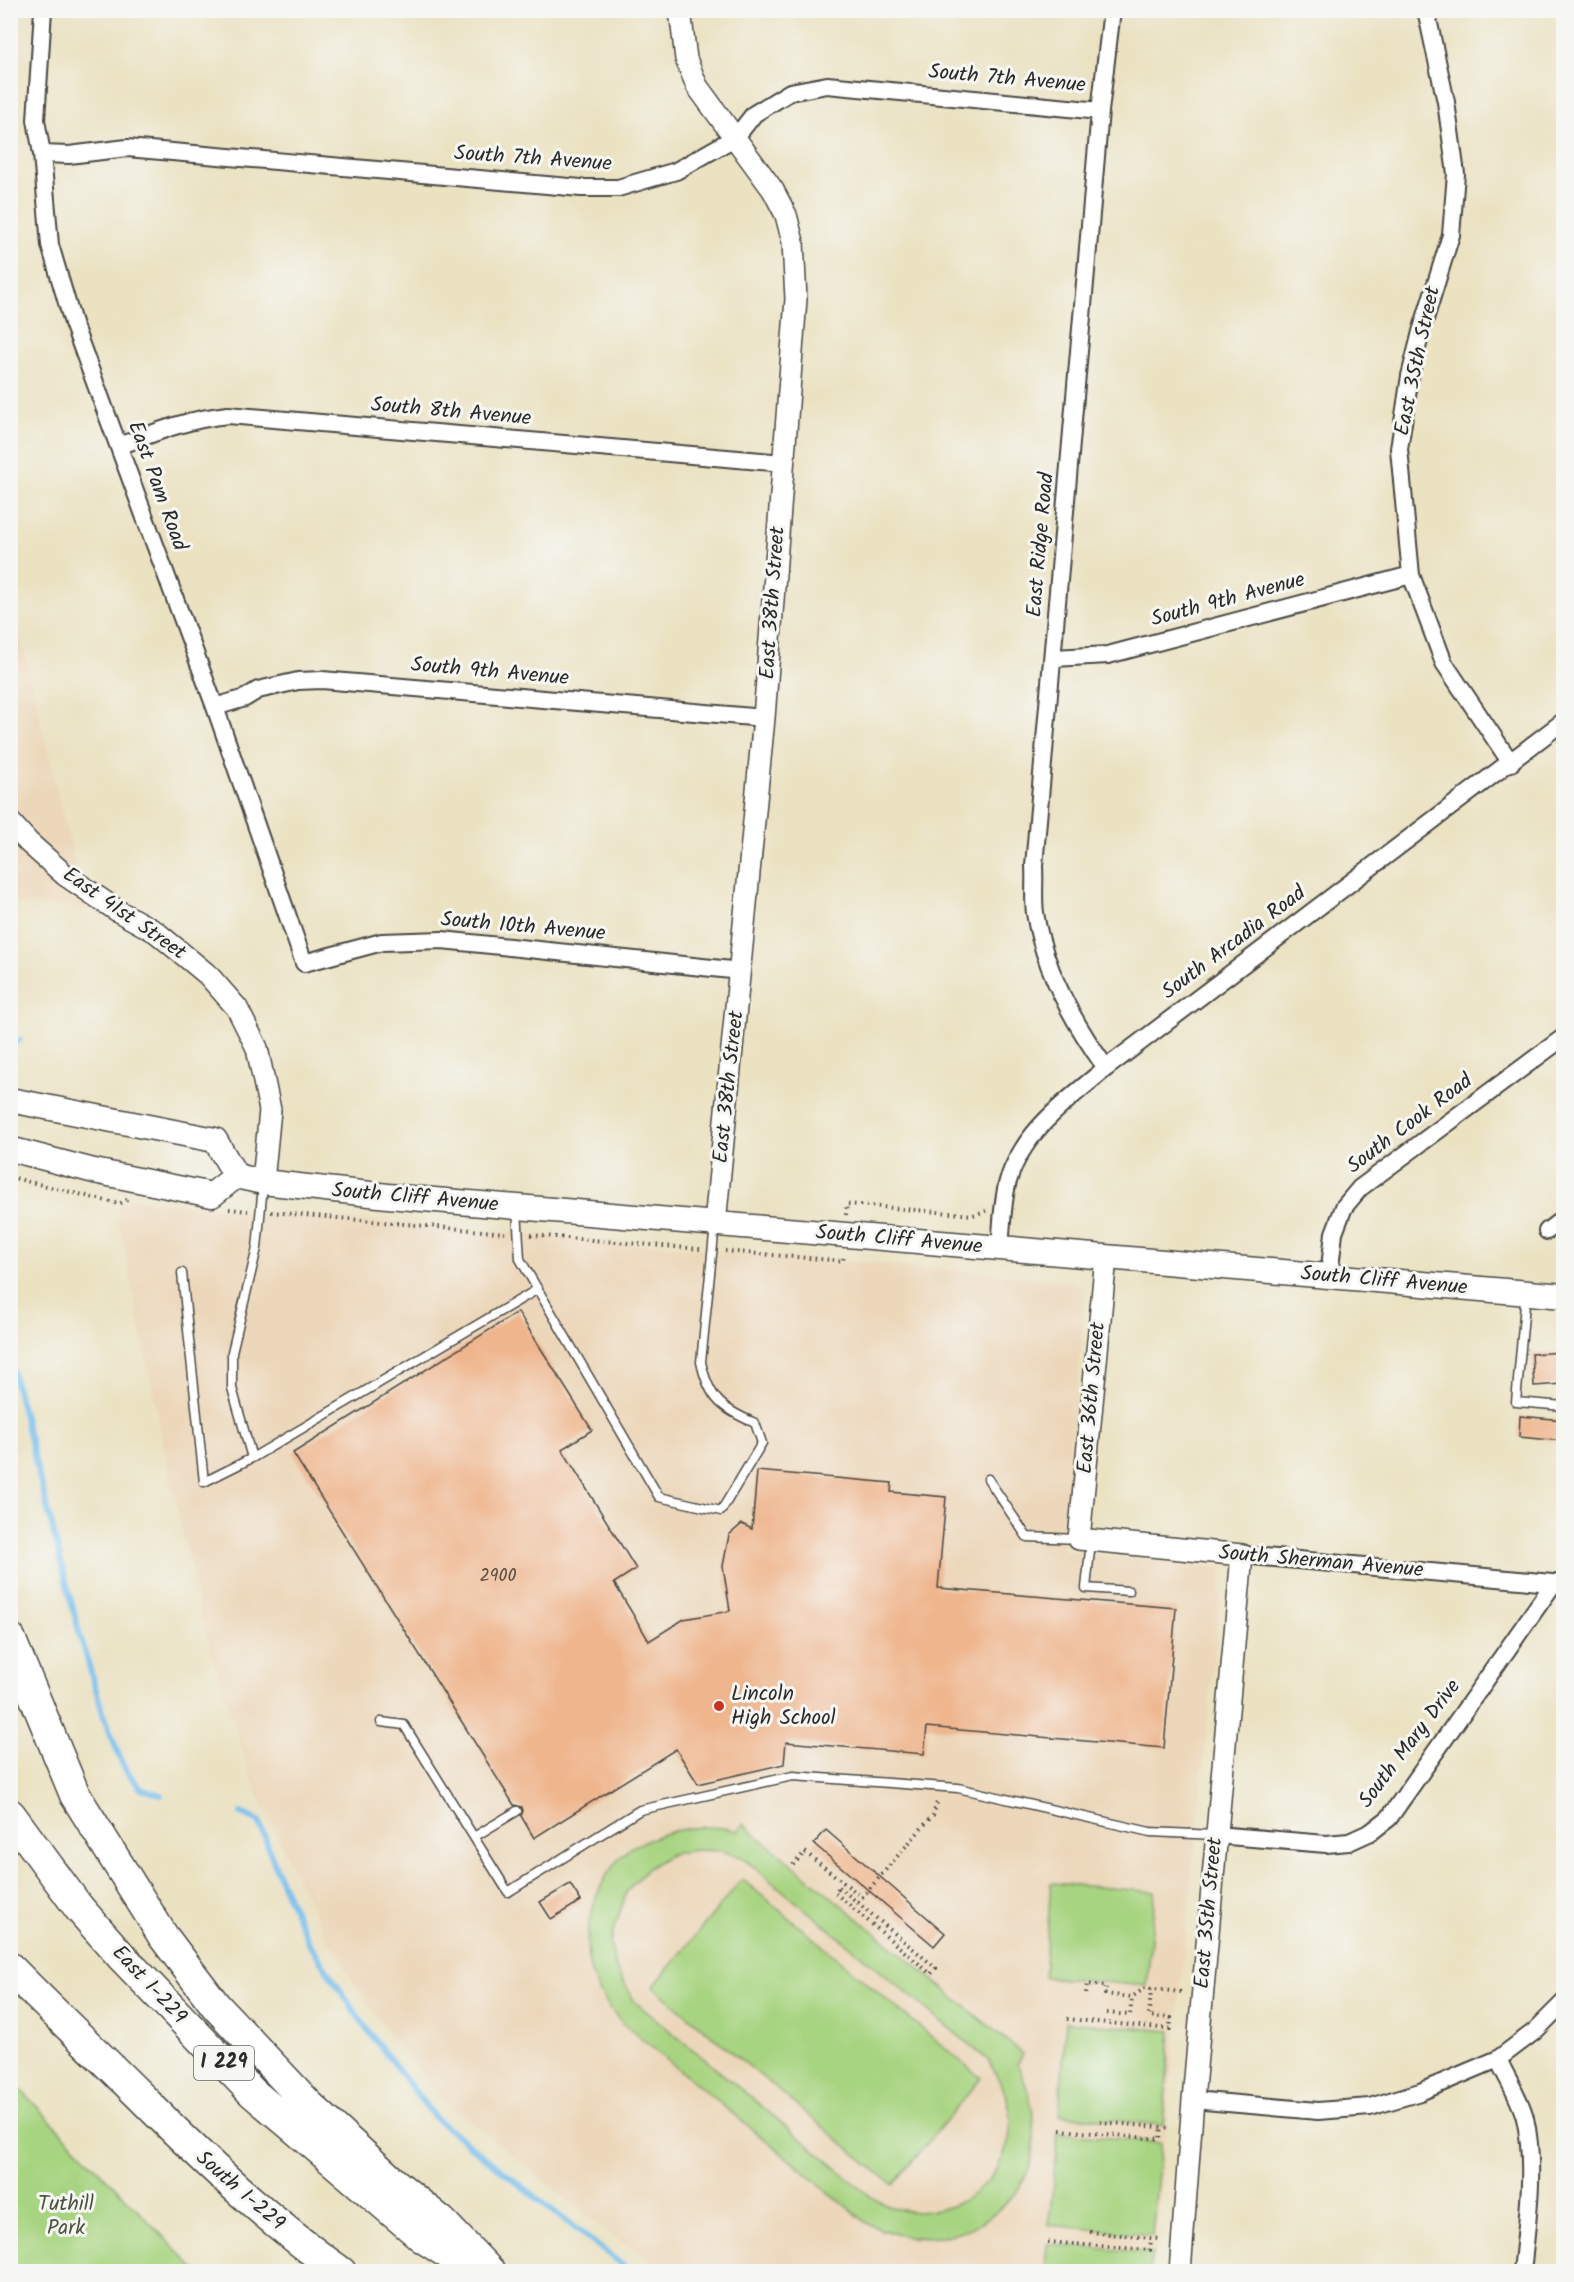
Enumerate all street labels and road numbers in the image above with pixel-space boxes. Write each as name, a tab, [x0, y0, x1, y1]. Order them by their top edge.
street label: South 7th Avenue	[927, 56, 1088, 102]
street label: South 7th Avenue	[453, 137, 613, 181]
street label: East 35th Street	[1386, 282, 1450, 439]
street label: South 8th Avenue	[369, 389, 533, 435]
street label: East Pam Road	[118, 416, 196, 556]
street label: East Ridge Road	[1018, 471, 1064, 619]
street label: East 38th Street	[751, 525, 795, 681]
street label: South 9th Avenue	[1147, 563, 1309, 636]
street label: South 9th Avenue	[410, 649, 571, 695]
street label: East 41st Street	[55, 859, 193, 969]
street label: South Arcadia Road	[1155, 877, 1314, 1008]
street label: South 10th Avenue	[439, 903, 607, 951]
street label: East 38th Street	[705, 1008, 754, 1165]
street label: South Cook Road	[1340, 1065, 1480, 1182]
street label: South Cliff Avenue	[330, 1174, 500, 1222]
street label: South Cliff Avenue	[814, 1216, 984, 1264]
street label: South Cliff Avenue	[1299, 1257, 1469, 1305]
street label: East 36th Street	[1069, 1320, 1115, 1475]
street label: South Sherman Avenue	[1217, 1537, 1425, 1587]
street label: South Mary Drive	[1350, 1672, 1470, 1815]
street label: East 35th Street	[1186, 1835, 1232, 1990]
street label: East I-229	[103, 1938, 195, 2032]
road number: I 229	[194, 2046, 254, 2080]
street label: South I-229	[188, 2143, 292, 2239]

